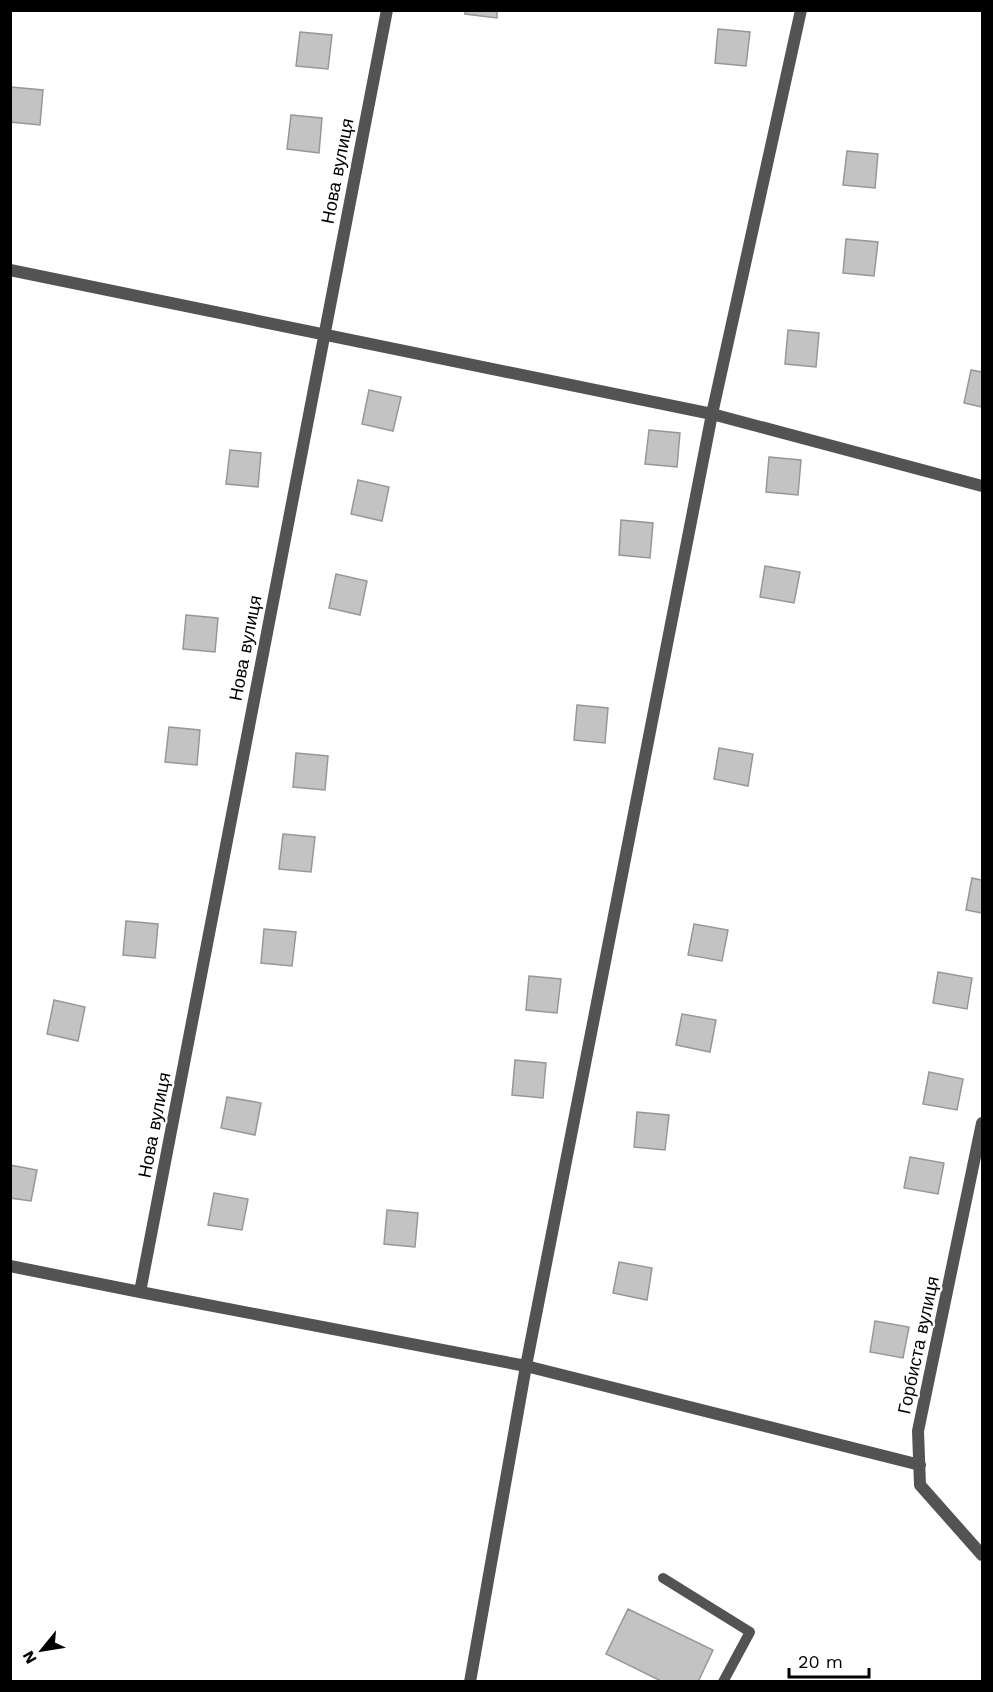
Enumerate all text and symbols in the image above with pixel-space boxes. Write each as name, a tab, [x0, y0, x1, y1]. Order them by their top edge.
street label: Нова вулиця	[316, 117, 358, 225]
street label: Нова вулиця	[224, 594, 266, 702]
street label: Нова вулиця	[133, 1071, 175, 1179]
street label: Горбиста вулиця	[893, 1274, 943, 1416]
north arrow	[12, 1620, 72, 1680]
scale bar	[789, 1641, 868, 1679]
text: N	[18, 1647, 41, 1667]
text: 20 m	[798, 1651, 843, 1672]

